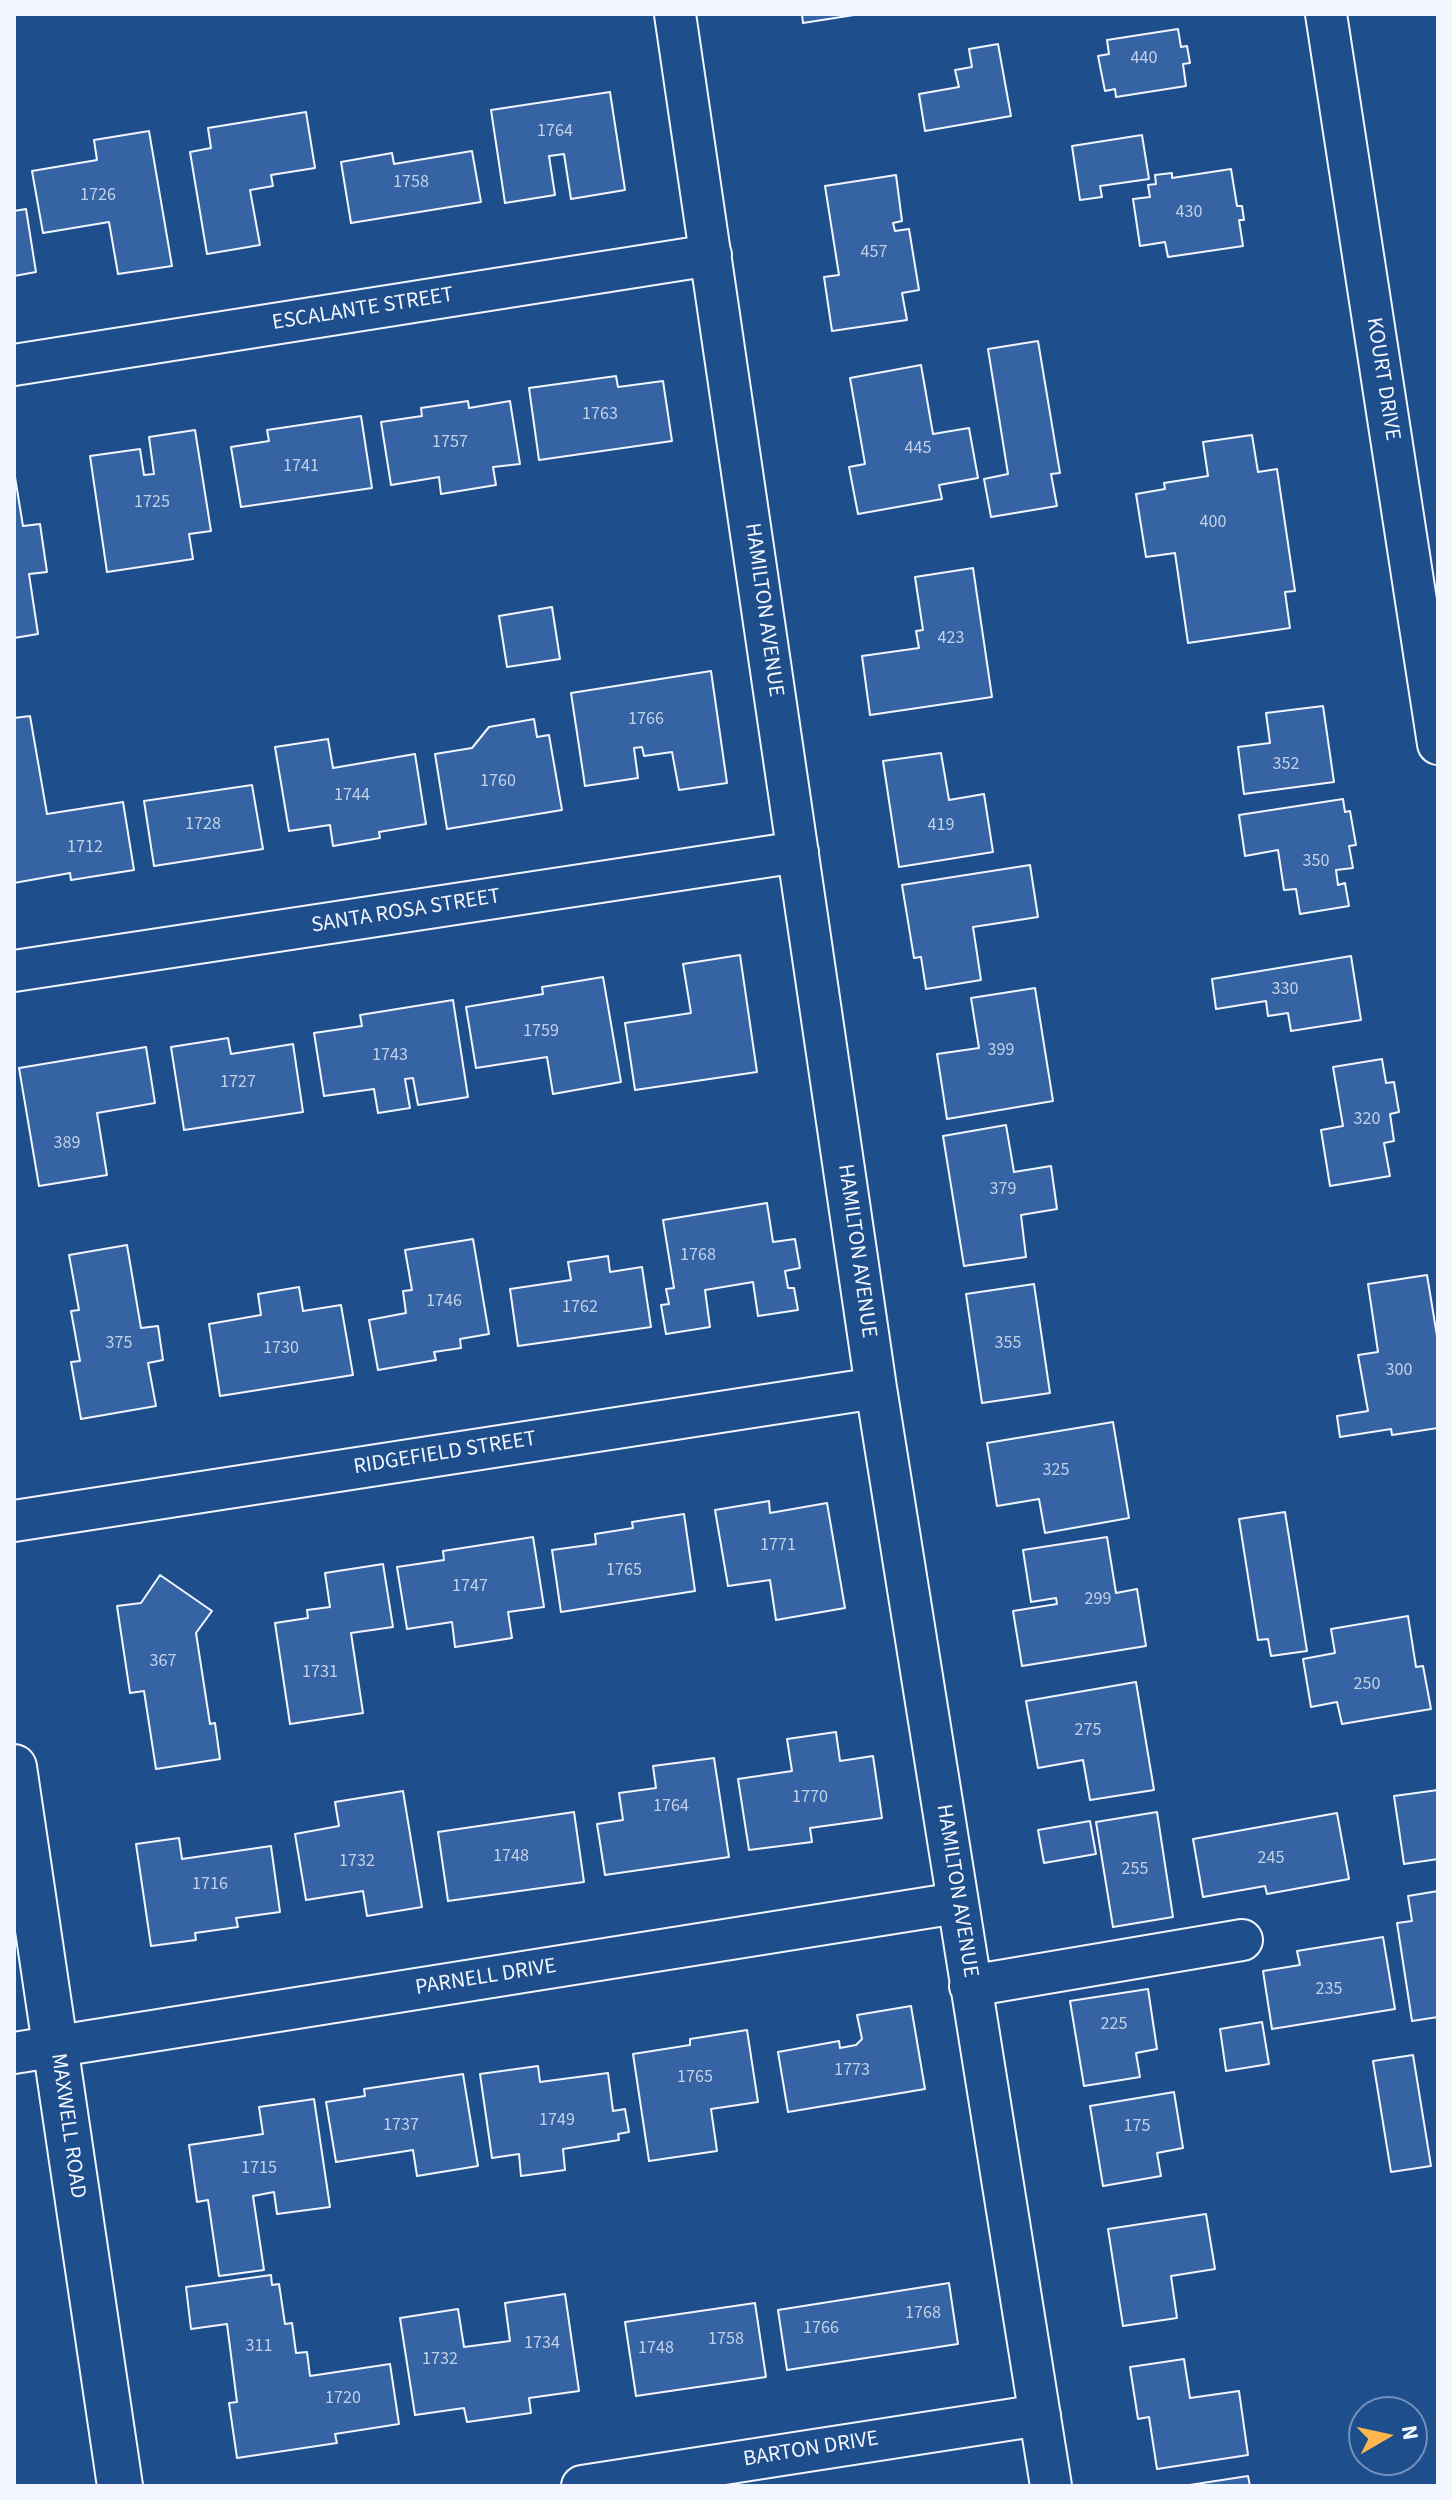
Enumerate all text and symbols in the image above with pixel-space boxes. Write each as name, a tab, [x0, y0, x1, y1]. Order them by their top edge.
house number: 440	[1131, 48, 1157, 70]
house number: 1764	[537, 121, 573, 143]
house number: 1758	[393, 172, 429, 194]
house number: 1726	[80, 185, 116, 207]
house number: 430	[1176, 202, 1202, 224]
house number: 457	[861, 242, 887, 264]
street label: ESCALANTE STREET	[270, 283, 456, 337]
street label: KOURT DRIVE	[1359, 316, 1405, 442]
house number: 1763	[582, 404, 618, 426]
house number: 1757	[432, 432, 468, 454]
house number: 445	[905, 438, 931, 460]
house number: 1741	[283, 456, 319, 478]
house number: 1725	[134, 492, 170, 514]
house number: 400	[1200, 512, 1226, 534]
street label: HAMILTON AVENUE	[738, 521, 788, 699]
house number: 423	[938, 628, 964, 650]
house number: 1766	[628, 709, 664, 731]
house number: 352	[1273, 754, 1299, 776]
house number: 1760	[480, 771, 516, 793]
house number: 1744	[334, 785, 370, 807]
house number: 1728	[185, 814, 221, 836]
house number: 419	[928, 815, 954, 837]
house number: 1712	[67, 837, 103, 859]
house number: 350	[1303, 851, 1329, 873]
street label: SANTA ROSA STREET	[310, 884, 502, 940]
house number: 330	[1272, 979, 1298, 1001]
house number: 1759	[523, 1021, 559, 1043]
house number: 399	[988, 1040, 1014, 1062]
house number: 1743	[372, 1045, 408, 1067]
house number: 1727	[220, 1072, 256, 1094]
house number: 320	[1354, 1109, 1380, 1131]
house number: 389	[54, 1133, 80, 1155]
street label: HAMILTON AVENUE	[831, 1162, 881, 1340]
house number: 379	[990, 1179, 1016, 1201]
house number: 1768	[680, 1245, 716, 1267]
house number: 1746	[426, 1291, 462, 1313]
house number: 1762	[562, 1297, 598, 1319]
house number: 375	[106, 1333, 132, 1355]
house number: 355	[995, 1333, 1021, 1355]
house number: 1730	[263, 1338, 299, 1360]
house number: 300	[1386, 1360, 1412, 1382]
street label: RIDGEFIELD STREET	[352, 1427, 538, 1481]
house number: 325	[1043, 1460, 1069, 1482]
house number: 1771	[760, 1535, 796, 1557]
house number: 1765	[606, 1560, 642, 1582]
house number: 1747	[452, 1576, 488, 1598]
house number: 299	[1085, 1589, 1111, 1611]
house number: 367	[150, 1651, 176, 1673]
house number: 1731	[302, 1662, 338, 1684]
house number: 250	[1354, 1674, 1380, 1696]
house number: 275	[1075, 1720, 1101, 1742]
house number: 1770	[792, 1787, 828, 1809]
house number: 1764	[653, 1796, 689, 1818]
street label: HAMILTON AVENUE	[929, 1802, 983, 1980]
house number: 1748	[493, 1846, 529, 1868]
house number: 245	[1258, 1848, 1284, 1870]
house number: 1732	[339, 1851, 375, 1873]
house number: 255	[1122, 1859, 1148, 1881]
house number: 1716	[192, 1874, 228, 1896]
street label: PARNELL DRIVE	[414, 1954, 558, 2002]
house number: 235	[1316, 1979, 1342, 2001]
house number: 225	[1101, 2014, 1127, 2036]
street label: MAXWELL ROAD	[44, 2052, 90, 2200]
house number: 1773	[834, 2060, 870, 2082]
house number: 1765	[677, 2067, 713, 2089]
house number: 1749	[539, 2110, 575, 2132]
house number: 1737	[383, 2115, 419, 2137]
house number: 175	[1124, 2116, 1150, 2138]
house number: 1715	[241, 2158, 277, 2180]
house number: 1768	[905, 2303, 941, 2325]
house number: 1766	[803, 2318, 839, 2340]
house number: 1758	[708, 2329, 744, 2351]
house number: 1734	[524, 2333, 560, 2355]
house number: 311	[246, 2336, 272, 2358]
house number: 1748	[638, 2338, 674, 2360]
house number: 1732	[422, 2349, 458, 2371]
house number: 1720	[325, 2388, 361, 2410]
north arrow	[1348, 2396, 1428, 2476]
text: N	[1393, 2423, 1427, 2442]
street label: BARTON DRIVE	[742, 2426, 880, 2474]

